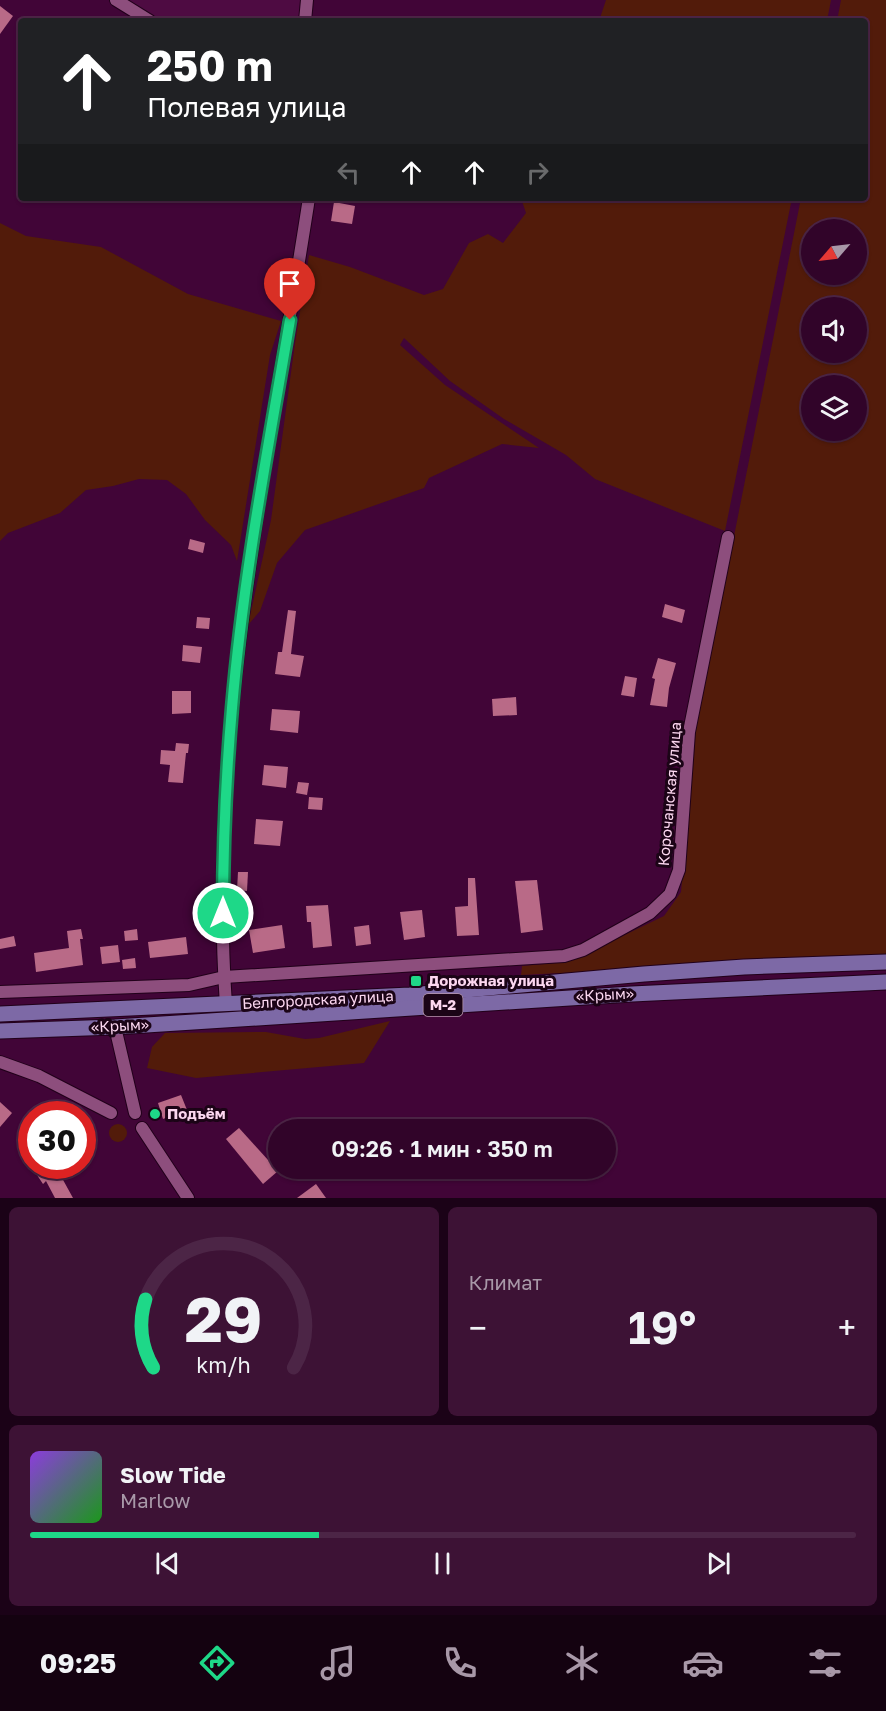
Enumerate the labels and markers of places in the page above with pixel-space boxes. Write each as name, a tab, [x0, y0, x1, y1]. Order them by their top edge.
pin	[264, 258, 315, 320]
place label: Дорожная улица	[428, 971, 554, 989]
marker: Дорожная улица	[409, 974, 423, 988]
place label: Подъём	[167, 1104, 226, 1122]
marker: Подъём	[148, 1107, 162, 1121]

